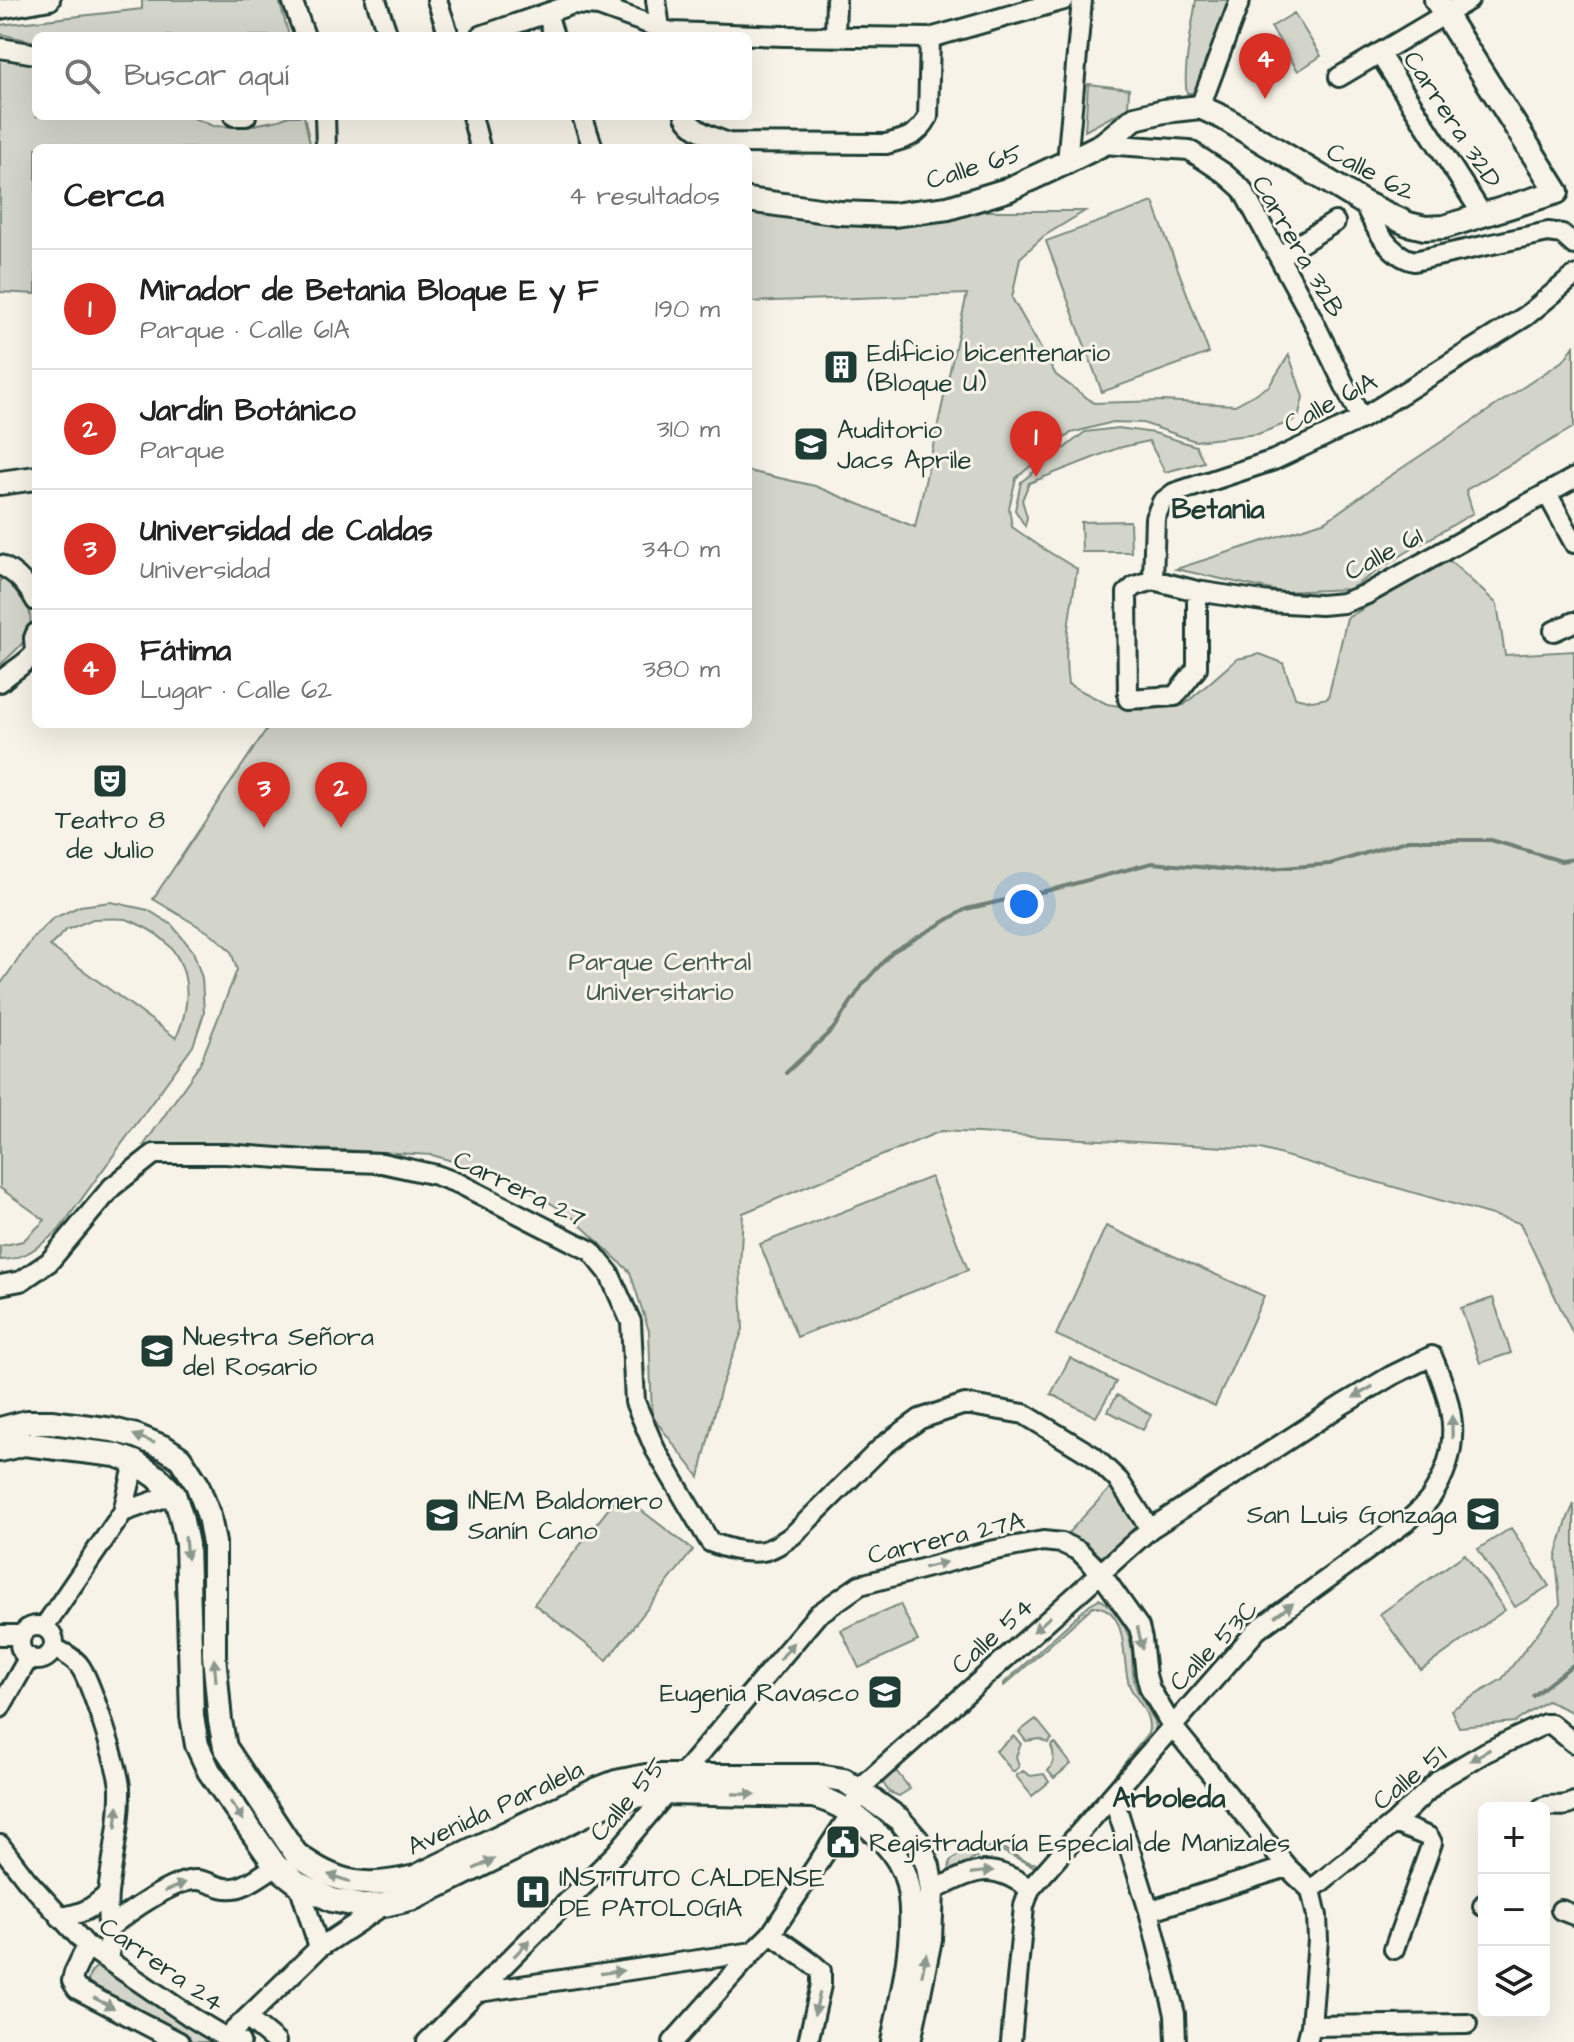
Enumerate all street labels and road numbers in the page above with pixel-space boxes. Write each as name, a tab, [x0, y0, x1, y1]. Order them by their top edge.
street label: Carrera 32D	[1394, 44, 1510, 195]
street label: Calle 62	[1320, 134, 1421, 210]
street label: Calle 65	[922, 135, 1027, 199]
street label: Carrera 32B	[1243, 169, 1353, 324]
street label: Calle 61A	[1278, 363, 1384, 442]
street label: Calle 61	[1338, 518, 1429, 589]
street label: Carrera 27	[447, 1141, 592, 1236]
street label: Carrera 27A	[864, 1502, 1029, 1574]
street label: Calle 54	[943, 1589, 1042, 1683]
street label: Calle 53C	[1161, 1592, 1266, 1699]
street label: Calle 51	[1365, 1737, 1454, 1819]
street label: Calle 55	[581, 1750, 675, 1850]
street label: Avenida Paralela	[401, 1751, 590, 1865]
street label: Carrera 24	[92, 1908, 231, 2021]

